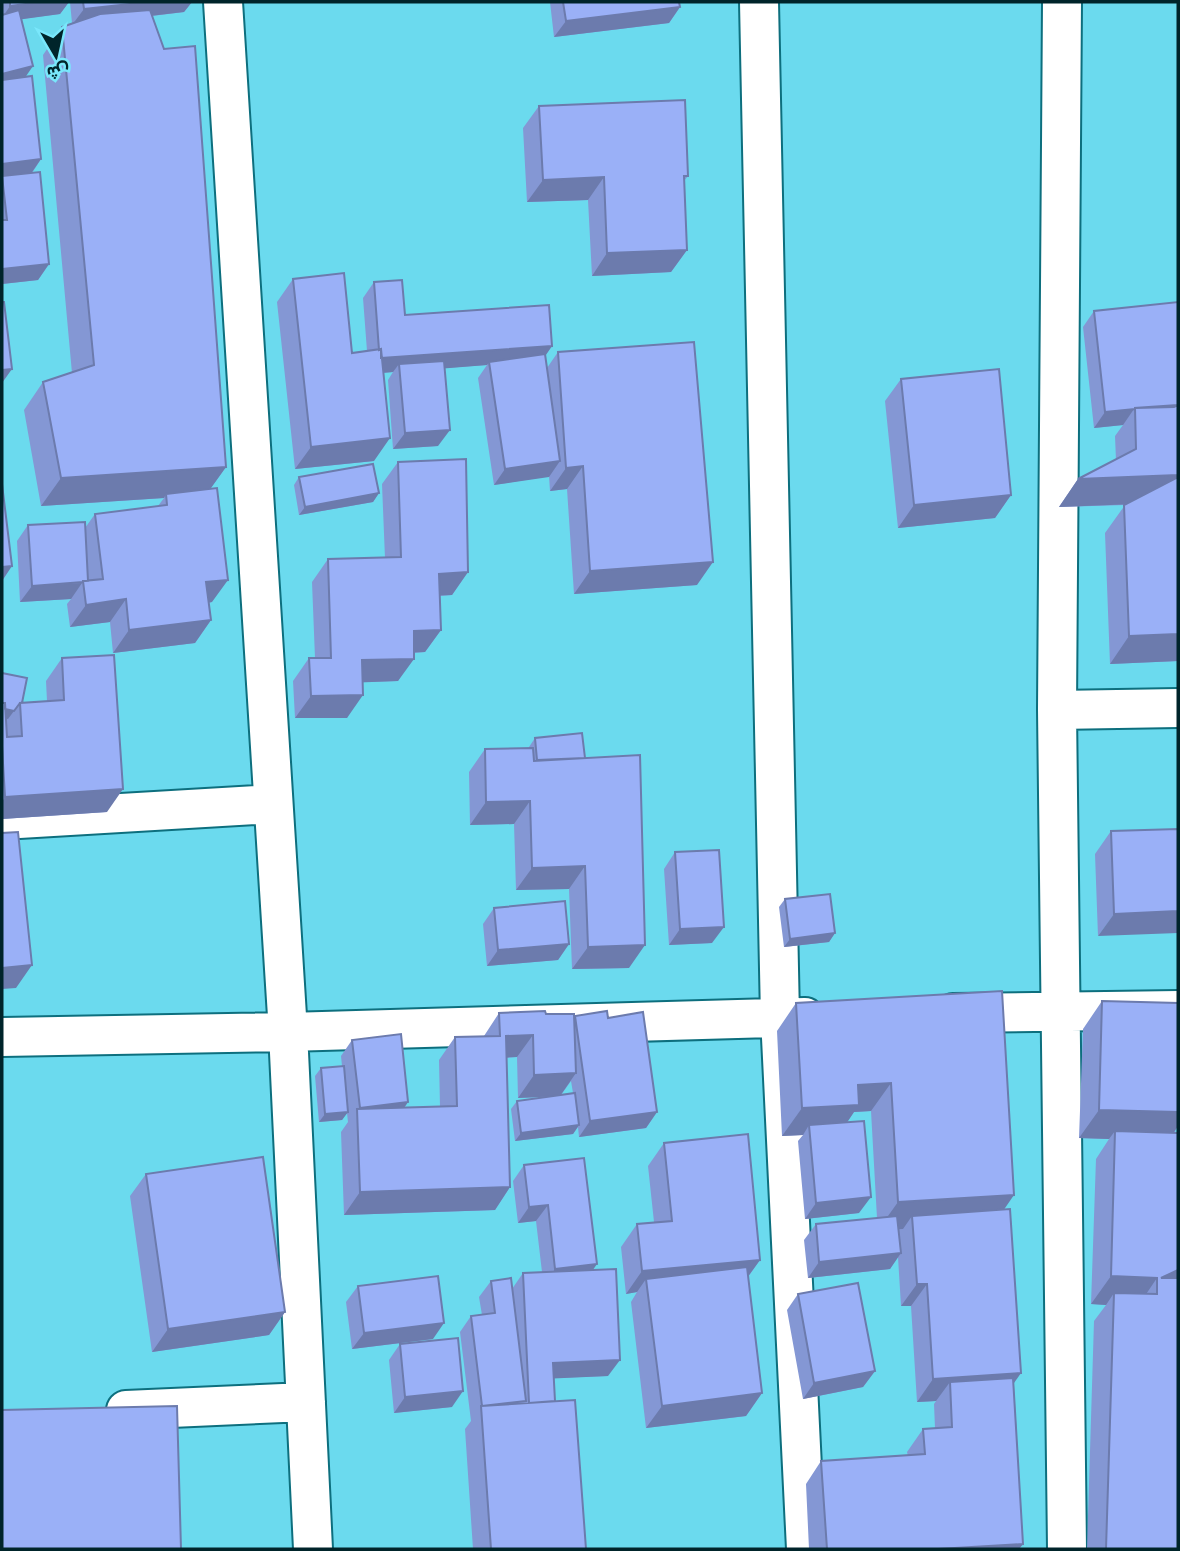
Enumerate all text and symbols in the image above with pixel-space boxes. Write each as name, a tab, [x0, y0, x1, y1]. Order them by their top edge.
north arrow	[21, 21, 91, 91]
text: ش	[45, 59, 72, 86]

